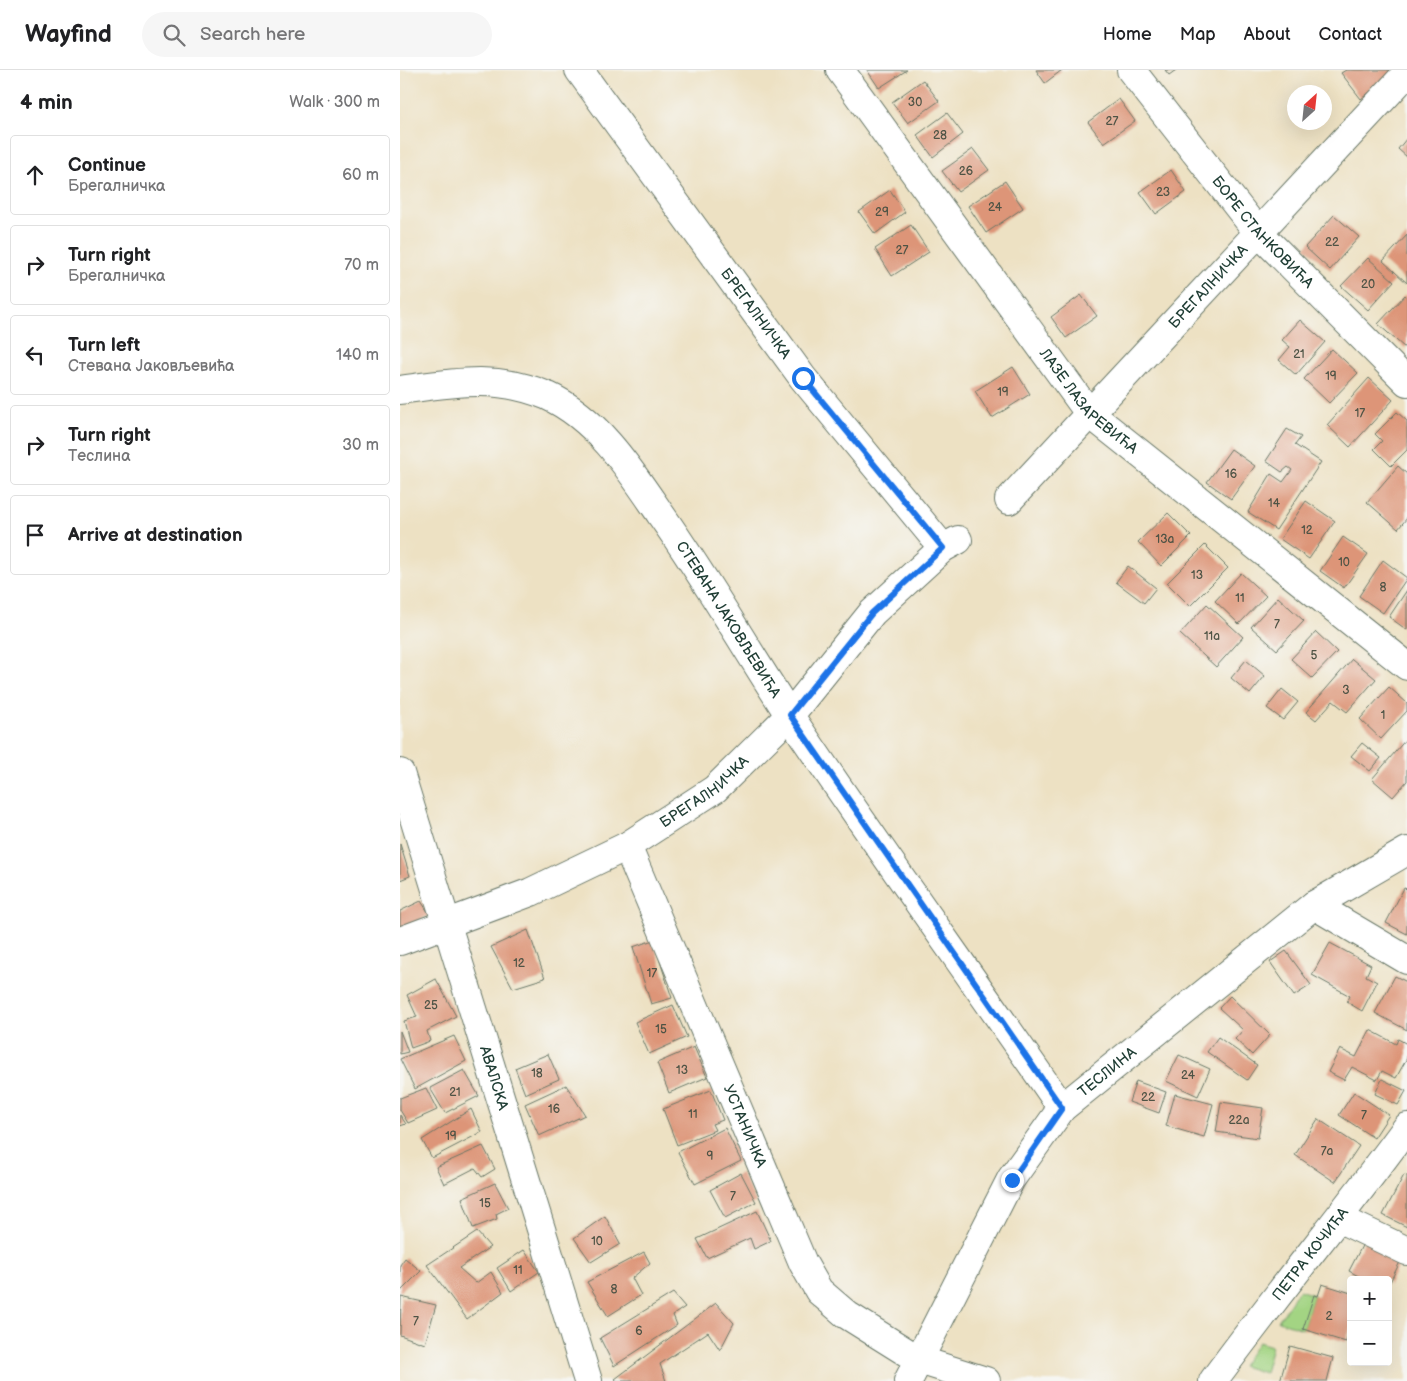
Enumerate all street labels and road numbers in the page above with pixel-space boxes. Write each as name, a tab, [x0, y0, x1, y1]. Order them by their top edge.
street label: БОРЕ СТАНКОВИЋА	[1207, 172, 1318, 293]
street label: БРЕГАЛНИЧКА	[1165, 240, 1253, 333]
street label: БРЕГАЛНИЧКА	[716, 265, 795, 364]
street label: ЛАЗЕ ЛАЗАРЕВИЋА	[1035, 344, 1142, 459]
street label: СТЕВАНА ЈАКОВЉЕВИЋА	[672, 538, 785, 703]
street label: БРЕГАЛНИЧКА	[656, 751, 754, 832]
street label: ТЕСЛИНА	[1074, 1042, 1141, 1101]
street label: АВАЛСКА	[475, 1043, 513, 1113]
street label: УСТАНИЧКА	[719, 1082, 771, 1172]
street label: ПЕТРА КОЧИЋА	[1268, 1203, 1353, 1305]

